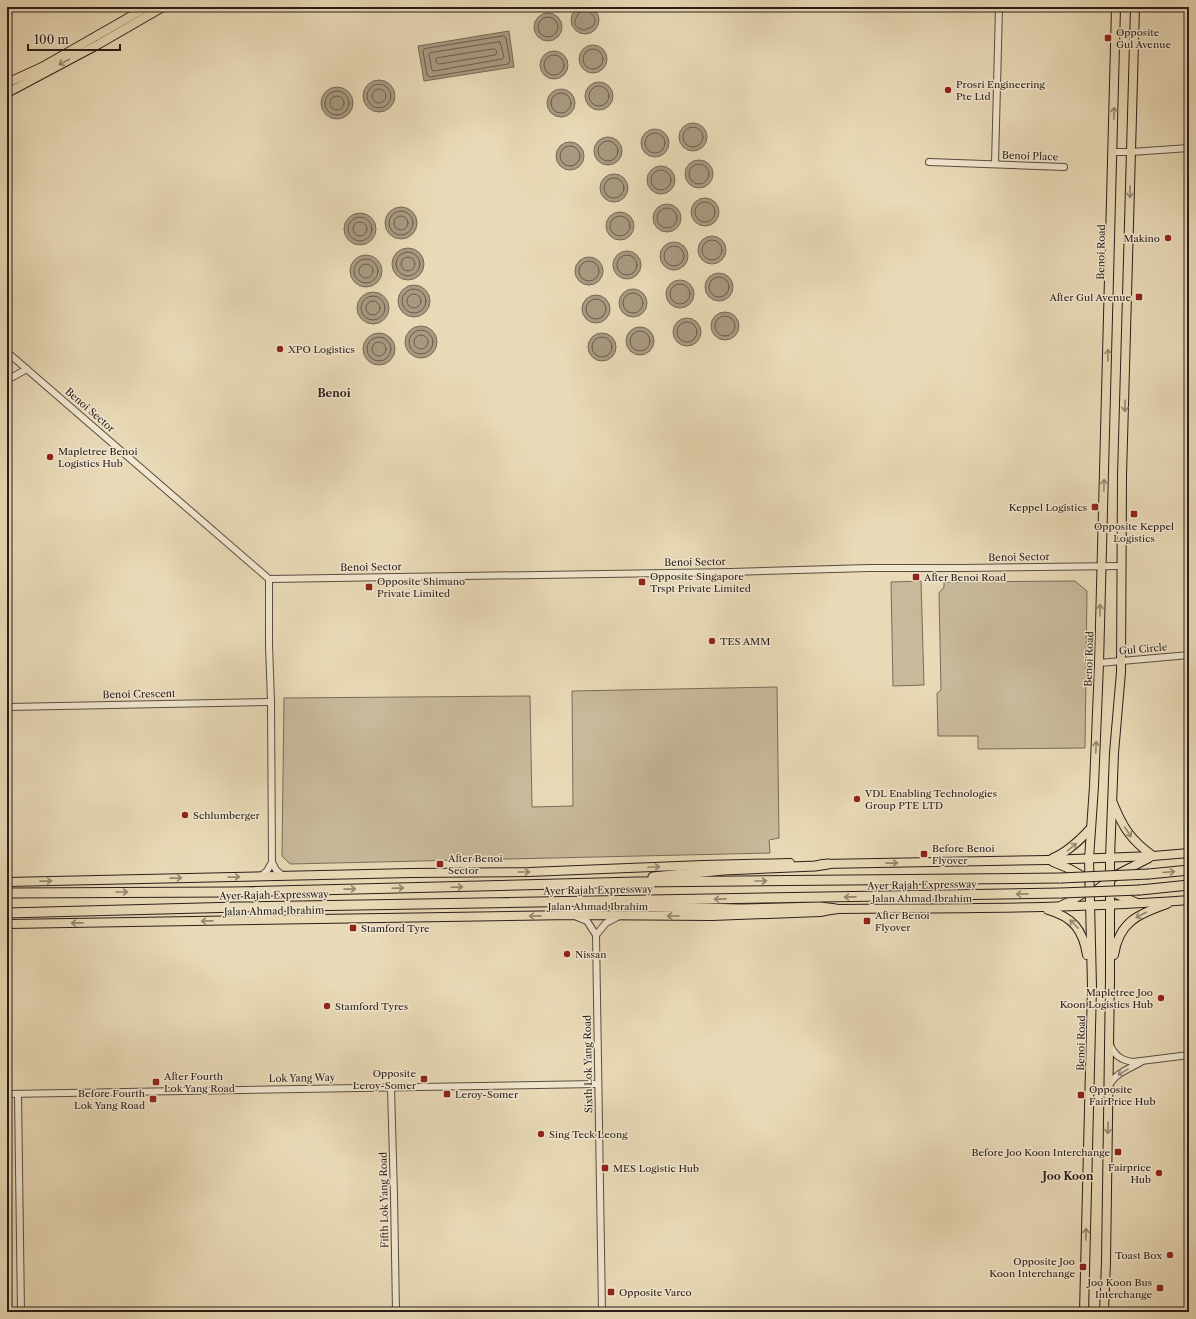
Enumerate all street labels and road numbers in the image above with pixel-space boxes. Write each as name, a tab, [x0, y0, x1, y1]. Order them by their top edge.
street label: Benoi Place	[1002, 149, 1059, 163]
street label: Benoi Road	[1094, 224, 1108, 280]
street label: Benoi Sector	[63, 385, 118, 436]
street label: Benoi Sector	[988, 550, 1051, 564]
street label: Benoi Sector	[664, 555, 727, 569]
street label: Benoi Sector	[340, 560, 403, 574]
street label: Benoi Road	[1082, 631, 1096, 687]
street label: Gul Circle	[1118, 640, 1168, 658]
street label: Benoi Crescent	[102, 687, 176, 701]
street label: Ayer Rajah Expressway	[866, 878, 977, 892]
street label: Ayer Rajah Expressway	[542, 883, 653, 897]
street label: Ayer Rajah Expressway	[218, 888, 329, 902]
street label: Jalan Ahmad Ibrahim	[870, 892, 973, 905]
street label: Jalan Ahmad Ibrahim	[546, 900, 649, 913]
street label: Jalan Ahmad Ibrahim	[222, 904, 325, 918]
street label: Sixth Lok Yang Road	[581, 1015, 595, 1113]
street label: Benoi Road	[1074, 1015, 1088, 1071]
street label: Lok Yang Way	[269, 1071, 336, 1085]
street label: Fifth Lok Yang Road	[377, 1152, 391, 1248]

